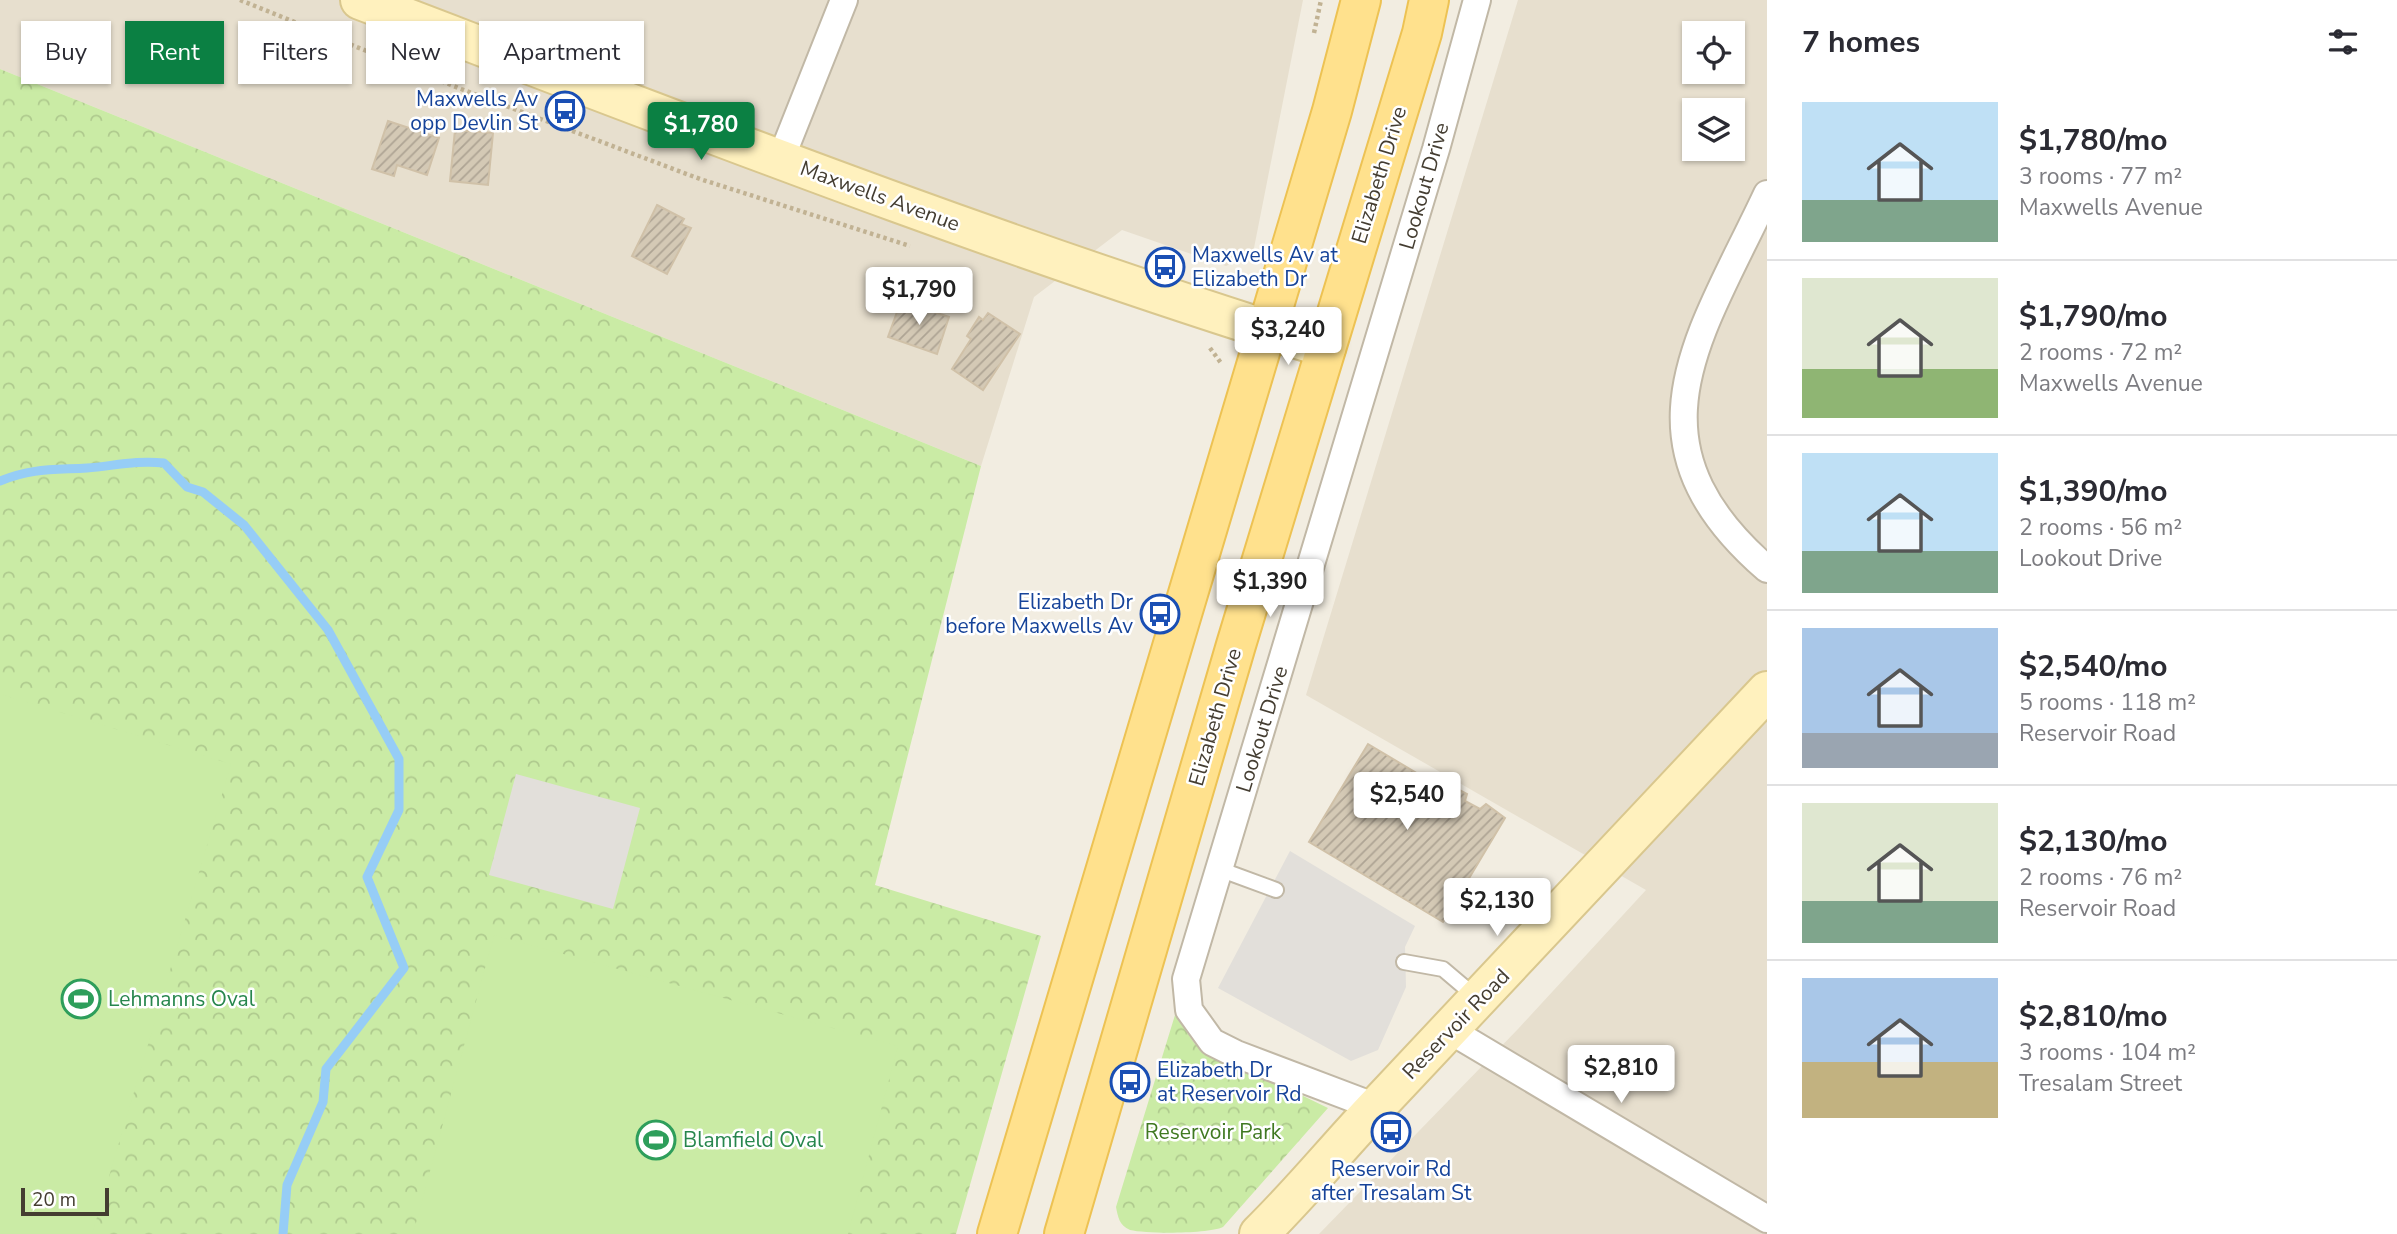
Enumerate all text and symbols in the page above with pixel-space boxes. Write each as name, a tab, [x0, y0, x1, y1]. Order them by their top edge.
chip: Buy	[21, 21, 111, 84]
chip: Rent	[125, 21, 224, 84]
chip: Filters	[238, 21, 352, 84]
chip: New	[366, 21, 465, 84]
chip: Apartment	[479, 21, 644, 84]
map controls	[1682, 21, 1745, 161]
button: locate	[1682, 21, 1745, 84]
text: 7 homes	[1802, 22, 1920, 63]
icon: filters	[2324, 23, 2362, 61]
place label: Maxwells Av opp Devlin St	[410, 85, 539, 137]
bus stop icon: Maxwells Av opp Devlin St	[544, 90, 586, 132]
button: layers	[1682, 98, 1745, 161]
pin: $1,780	[644, 102, 758, 162]
street label: Elizabeth Drive	[1345, 103, 1413, 247]
text: $1,780	[664, 109, 738, 140]
street label: Lookout Drive	[1393, 119, 1455, 253]
text: $1,780/mo	[2019, 120, 2168, 161]
icon: home	[1858, 130, 1942, 214]
street label: Maxwells Avenue	[796, 154, 964, 238]
text: 3 rooms · 77 m²	[2019, 161, 2182, 192]
text: Maxwells Avenue	[2019, 192, 2203, 223]
place label: Maxwells Av at Elizabeth Dr	[1192, 241, 1338, 293]
bus stop icon: Maxwells Av at Elizabeth Dr	[1144, 246, 1186, 288]
pin: $1,790	[862, 268, 976, 327]
text: $1,790	[882, 274, 956, 305]
text: $1,790/mo	[2019, 296, 2168, 337]
icon: home	[1858, 306, 1942, 390]
pin: $3,240	[1231, 308, 1345, 367]
text: $3,240	[1251, 314, 1325, 345]
text: 2 rooms · 72 m²	[2019, 337, 2182, 368]
text: Maxwells Avenue	[2019, 368, 2203, 399]
text: $1,390/mo	[2019, 471, 2168, 512]
icon: home	[1858, 481, 1942, 565]
text: 2 rooms · 56 m²	[2019, 512, 2182, 543]
text: Lookout Drive	[2019, 543, 2162, 574]
pin: $1,390	[1213, 560, 1327, 619]
text: $1,390	[1233, 566, 1307, 597]
place label: Elizabeth Dr before Maxwells Av	[945, 588, 1133, 640]
bus stop icon: Elizabeth Dr before Maxwells Av	[1139, 593, 1181, 635]
street label: Elizabeth Drive	[1182, 645, 1248, 789]
text: $2,540/mo	[2019, 646, 2168, 687]
icon: home	[1858, 656, 1942, 740]
street label: Lookout Drive	[1229, 662, 1295, 796]
text: 5 rooms · 118 m²	[2019, 687, 2196, 718]
text: Reservoir Road	[2019, 718, 2176, 749]
pin: $2,540	[1350, 772, 1464, 832]
text: $2,540	[1370, 779, 1444, 810]
text: $2,130/mo	[2019, 821, 2168, 862]
icon: home	[1858, 831, 1942, 915]
text: 2 rooms · 76 m²	[2019, 862, 2182, 893]
pin: $2,130	[1440, 878, 1554, 938]
text: $2,130	[1460, 885, 1534, 916]
text: Reservoir Road	[2019, 893, 2176, 924]
street label: Reservoir Road	[1396, 963, 1516, 1085]
sports icon: Lehmanns Oval	[60, 978, 102, 1020]
place label: Lehmanns Oval	[108, 985, 256, 1013]
text: $2,810/mo	[2019, 996, 2168, 1037]
icon: home	[1858, 1006, 1942, 1090]
text: 3 rooms · 104 m²	[2019, 1037, 2196, 1068]
pin: $2,810	[1564, 1046, 1678, 1105]
text: $2,810	[1584, 1052, 1658, 1083]
place label: Elizabeth Dr at Reservoir Rd	[1157, 1056, 1301, 1108]
bus stop icon: Elizabeth Dr at Reservoir Rd	[1109, 1061, 1151, 1103]
text: Tresalam Street	[2019, 1068, 2182, 1099]
bus stop icon: Reservoir Rd after Tresalam St	[1370, 1111, 1412, 1153]
park label: Reservoir Park	[1145, 1118, 1282, 1146]
sports icon: Blamfield Oval	[635, 1119, 677, 1161]
place label: Blamfield Oval	[683, 1126, 824, 1154]
place label: Reservoir Rd after Tresalam St	[1311, 1155, 1472, 1207]
scale bar	[21, 1185, 108, 1217]
text: 20 m	[32, 1187, 76, 1213]

